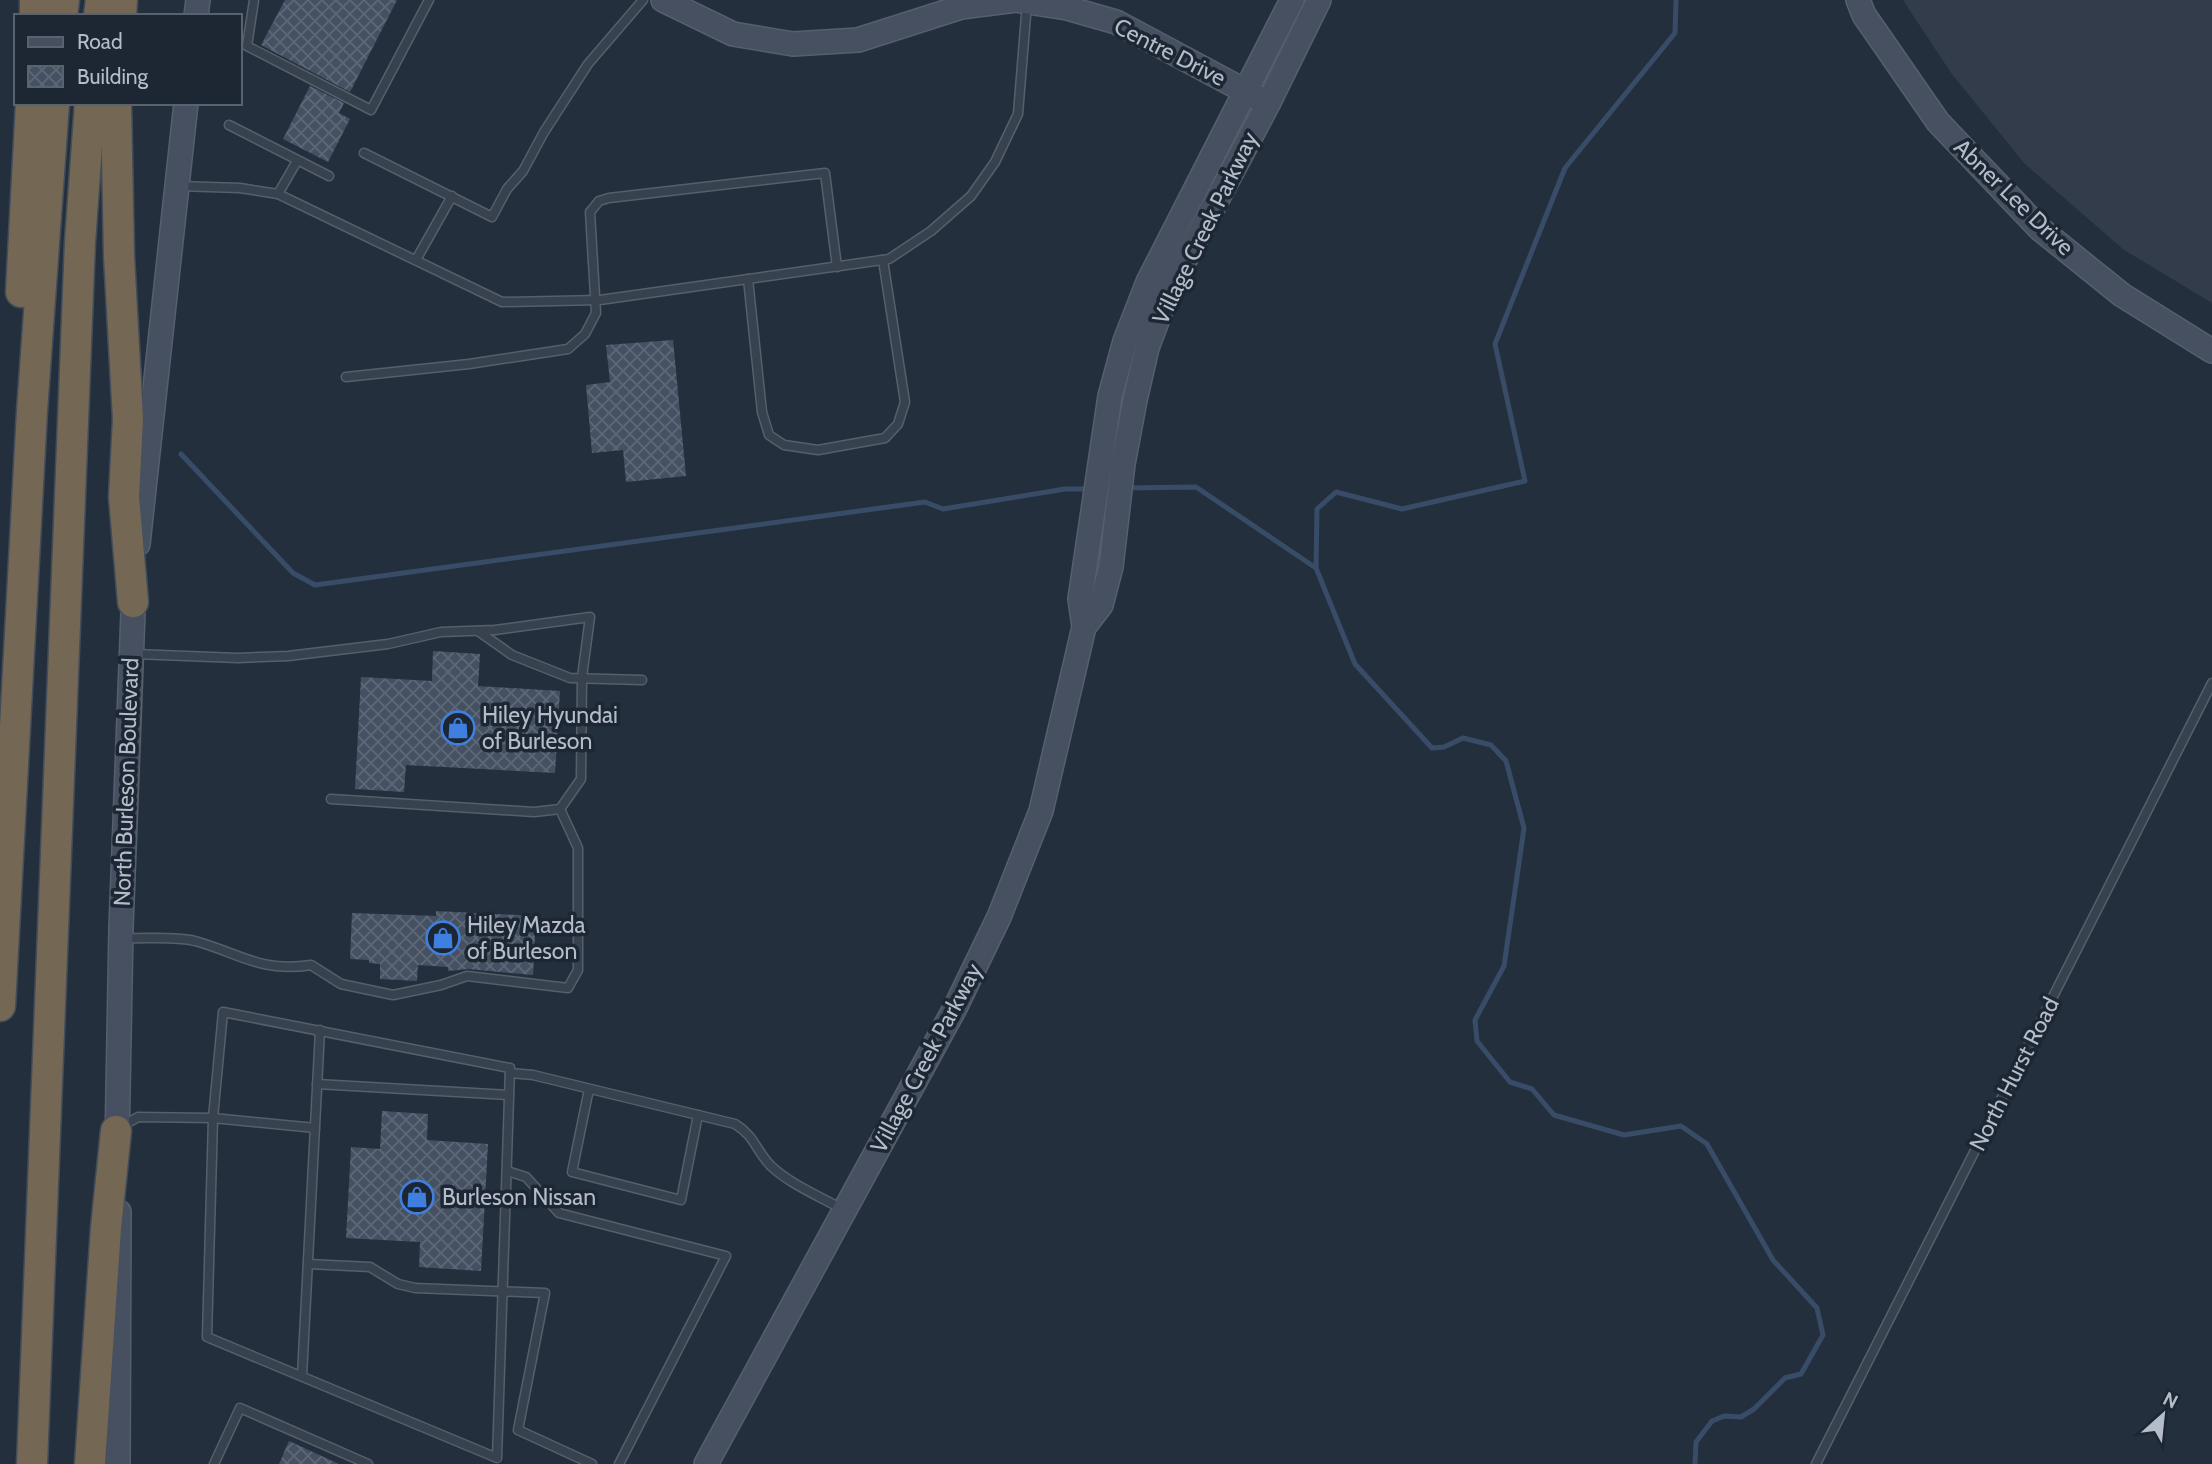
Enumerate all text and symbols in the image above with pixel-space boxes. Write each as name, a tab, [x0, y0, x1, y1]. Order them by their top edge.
street label: Centre Drive	[1109, 12, 1231, 92]
legend	[14, 14, 242, 105]
text: Road	[77, 29, 123, 54]
text: Building	[77, 64, 149, 89]
street label: Village Creek Parkway	[1146, 127, 1264, 329]
street label: Abner Lee Drive	[1948, 133, 2080, 261]
street label: North Burleson Boulevard	[108, 657, 144, 907]
place label: Hiley Hyundai of Burleson	[482, 701, 618, 755]
shop icon: Hiley Hyundai of Burleson	[439, 709, 477, 747]
place label: Hiley Mazda of Burleson	[467, 911, 586, 965]
shop icon: Hiley Mazda of Burleson	[424, 919, 462, 957]
street label: Village Creek Parkway	[864, 958, 988, 1157]
street label: North Hurst Road	[1963, 992, 2065, 1156]
shop icon: Burleson Nissan	[398, 1178, 436, 1216]
place label: Burleson Nissan	[442, 1183, 596, 1211]
north arrow	[2128, 1380, 2198, 1450]
text: N	[2159, 1387, 2182, 1414]

